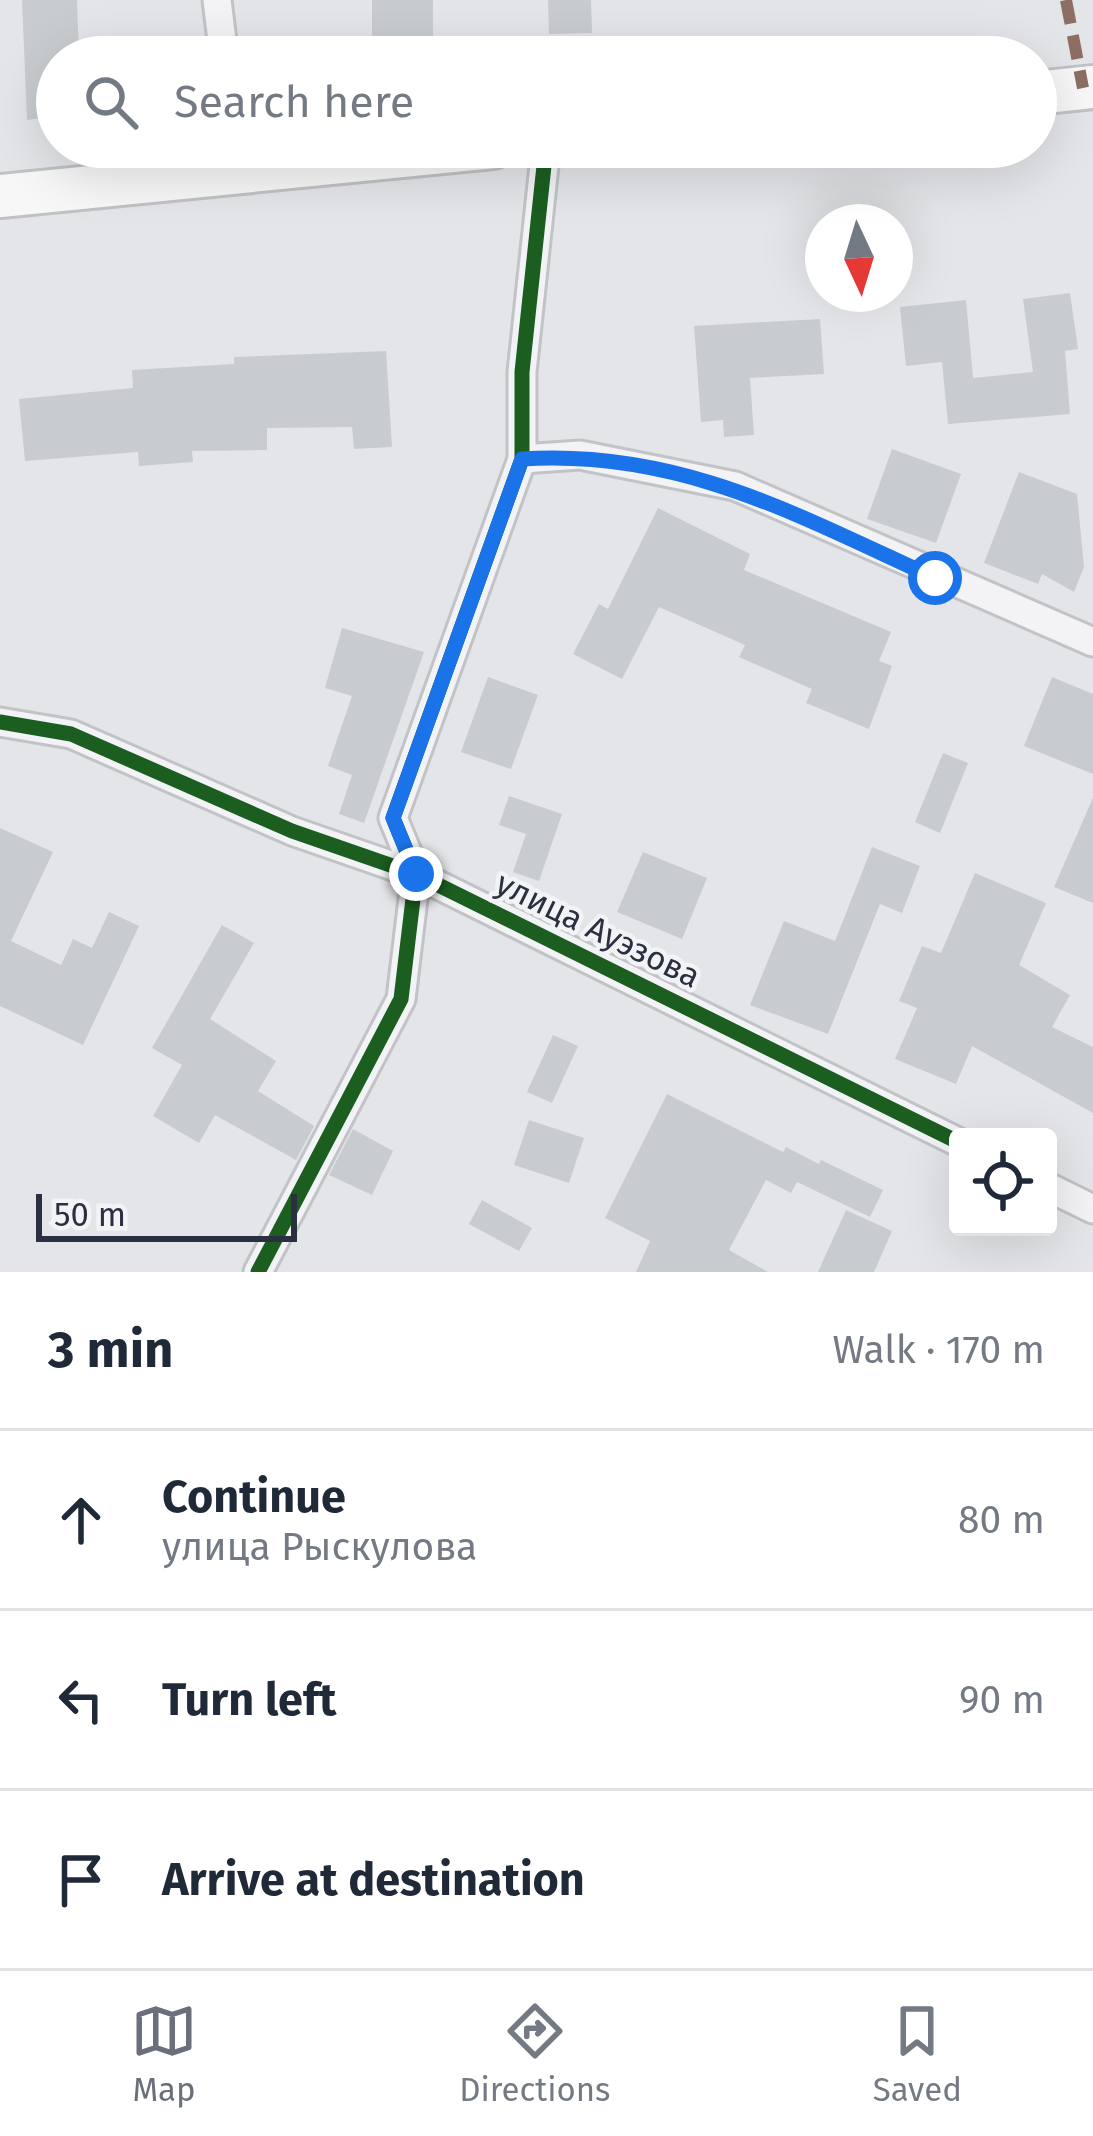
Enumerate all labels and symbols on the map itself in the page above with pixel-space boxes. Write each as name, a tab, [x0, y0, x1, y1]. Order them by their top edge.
north arrow	[805, 204, 913, 312]
route start	[908, 551, 962, 605]
route end	[389, 847, 443, 901]
street label: улица Ауэзова	[489, 863, 707, 997]
scale bar	[36, 1188, 297, 1241]

